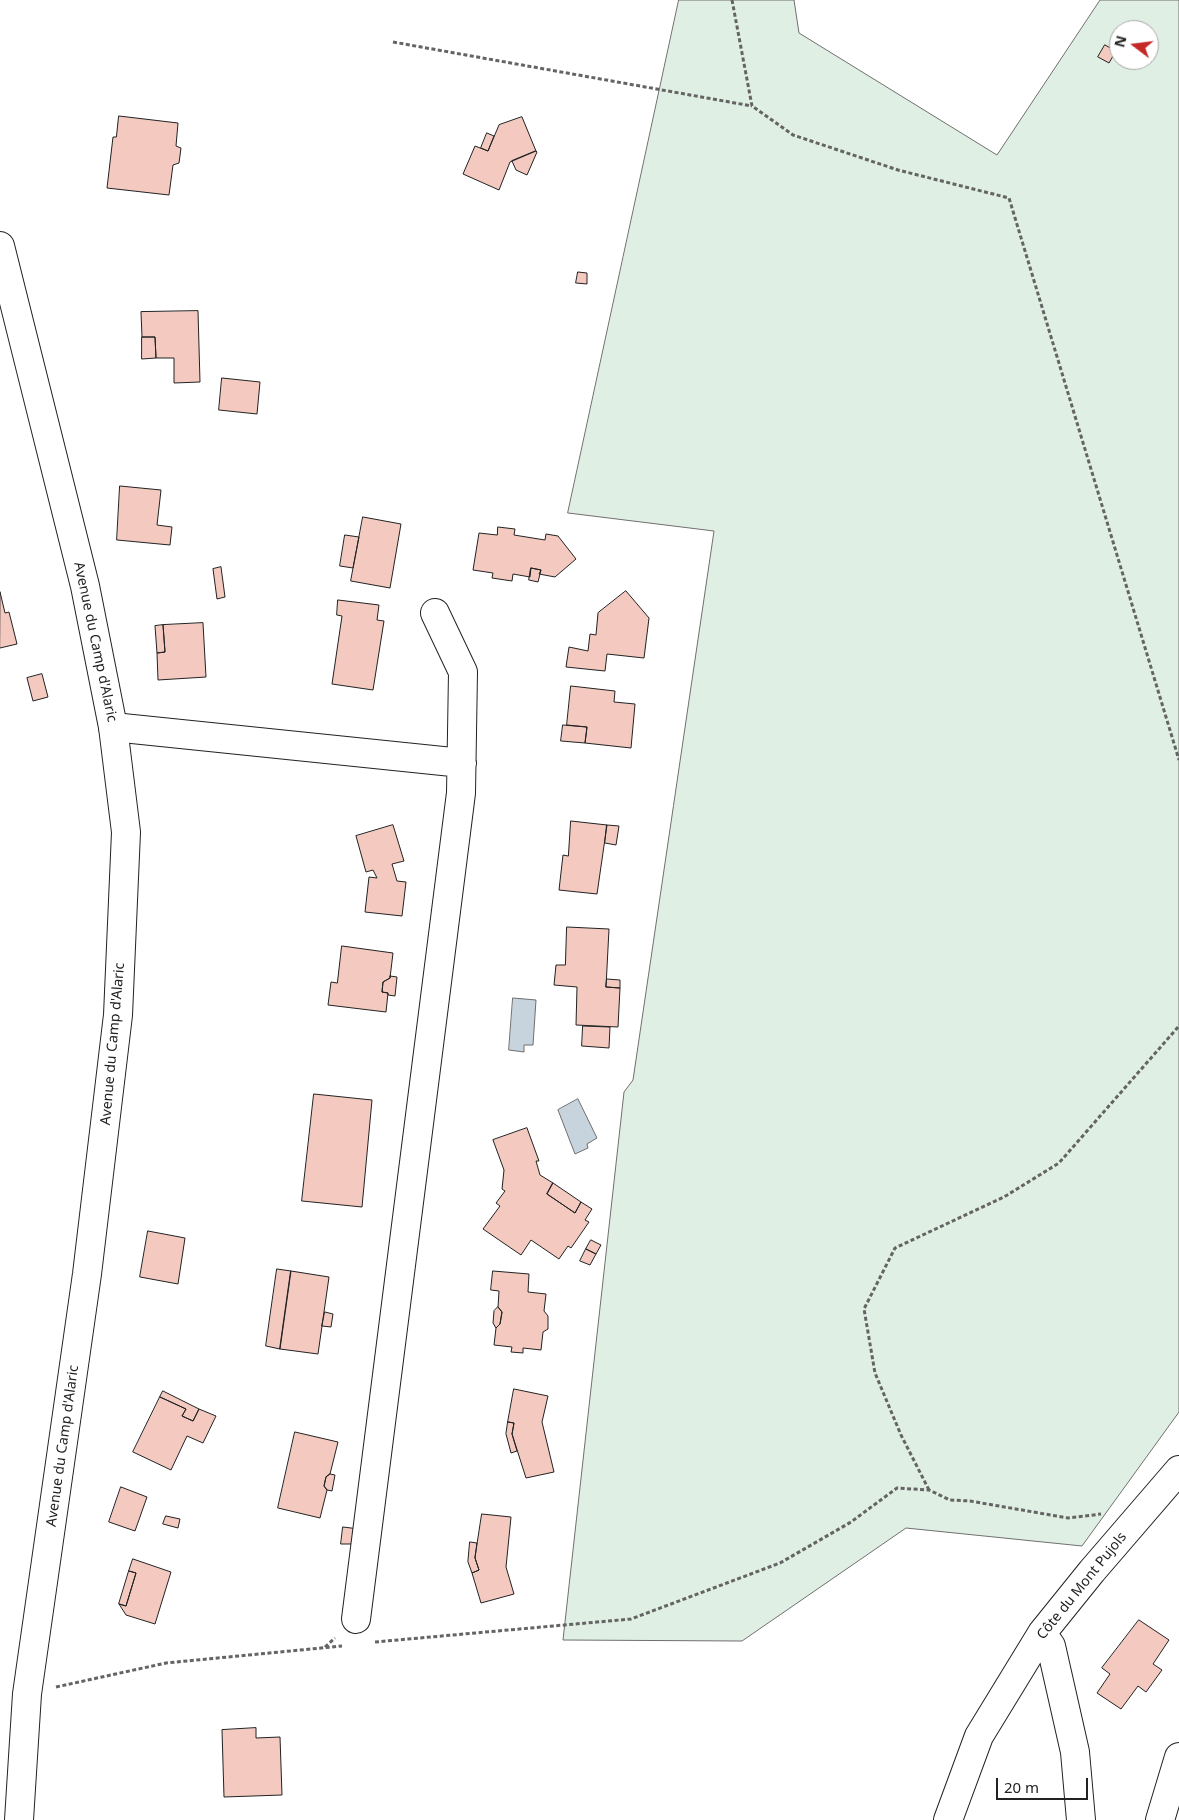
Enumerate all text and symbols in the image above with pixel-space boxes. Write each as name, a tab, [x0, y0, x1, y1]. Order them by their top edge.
north arrow	[1109, 20, 1159, 70]
text: N	[1109, 33, 1131, 49]
street label: Avenue du Camp d'Alaric	[70, 561, 120, 723]
street label: Avenue du Camp d'Alaric	[98, 962, 128, 1126]
street label: Avenue du Camp d'Alaric	[43, 1364, 83, 1528]
street label: Côte du Mont Pujols	[1034, 1529, 1130, 1643]
scale bar	[999, 1768, 1092, 1800]
text: 20 m	[1004, 1777, 1039, 1797]

